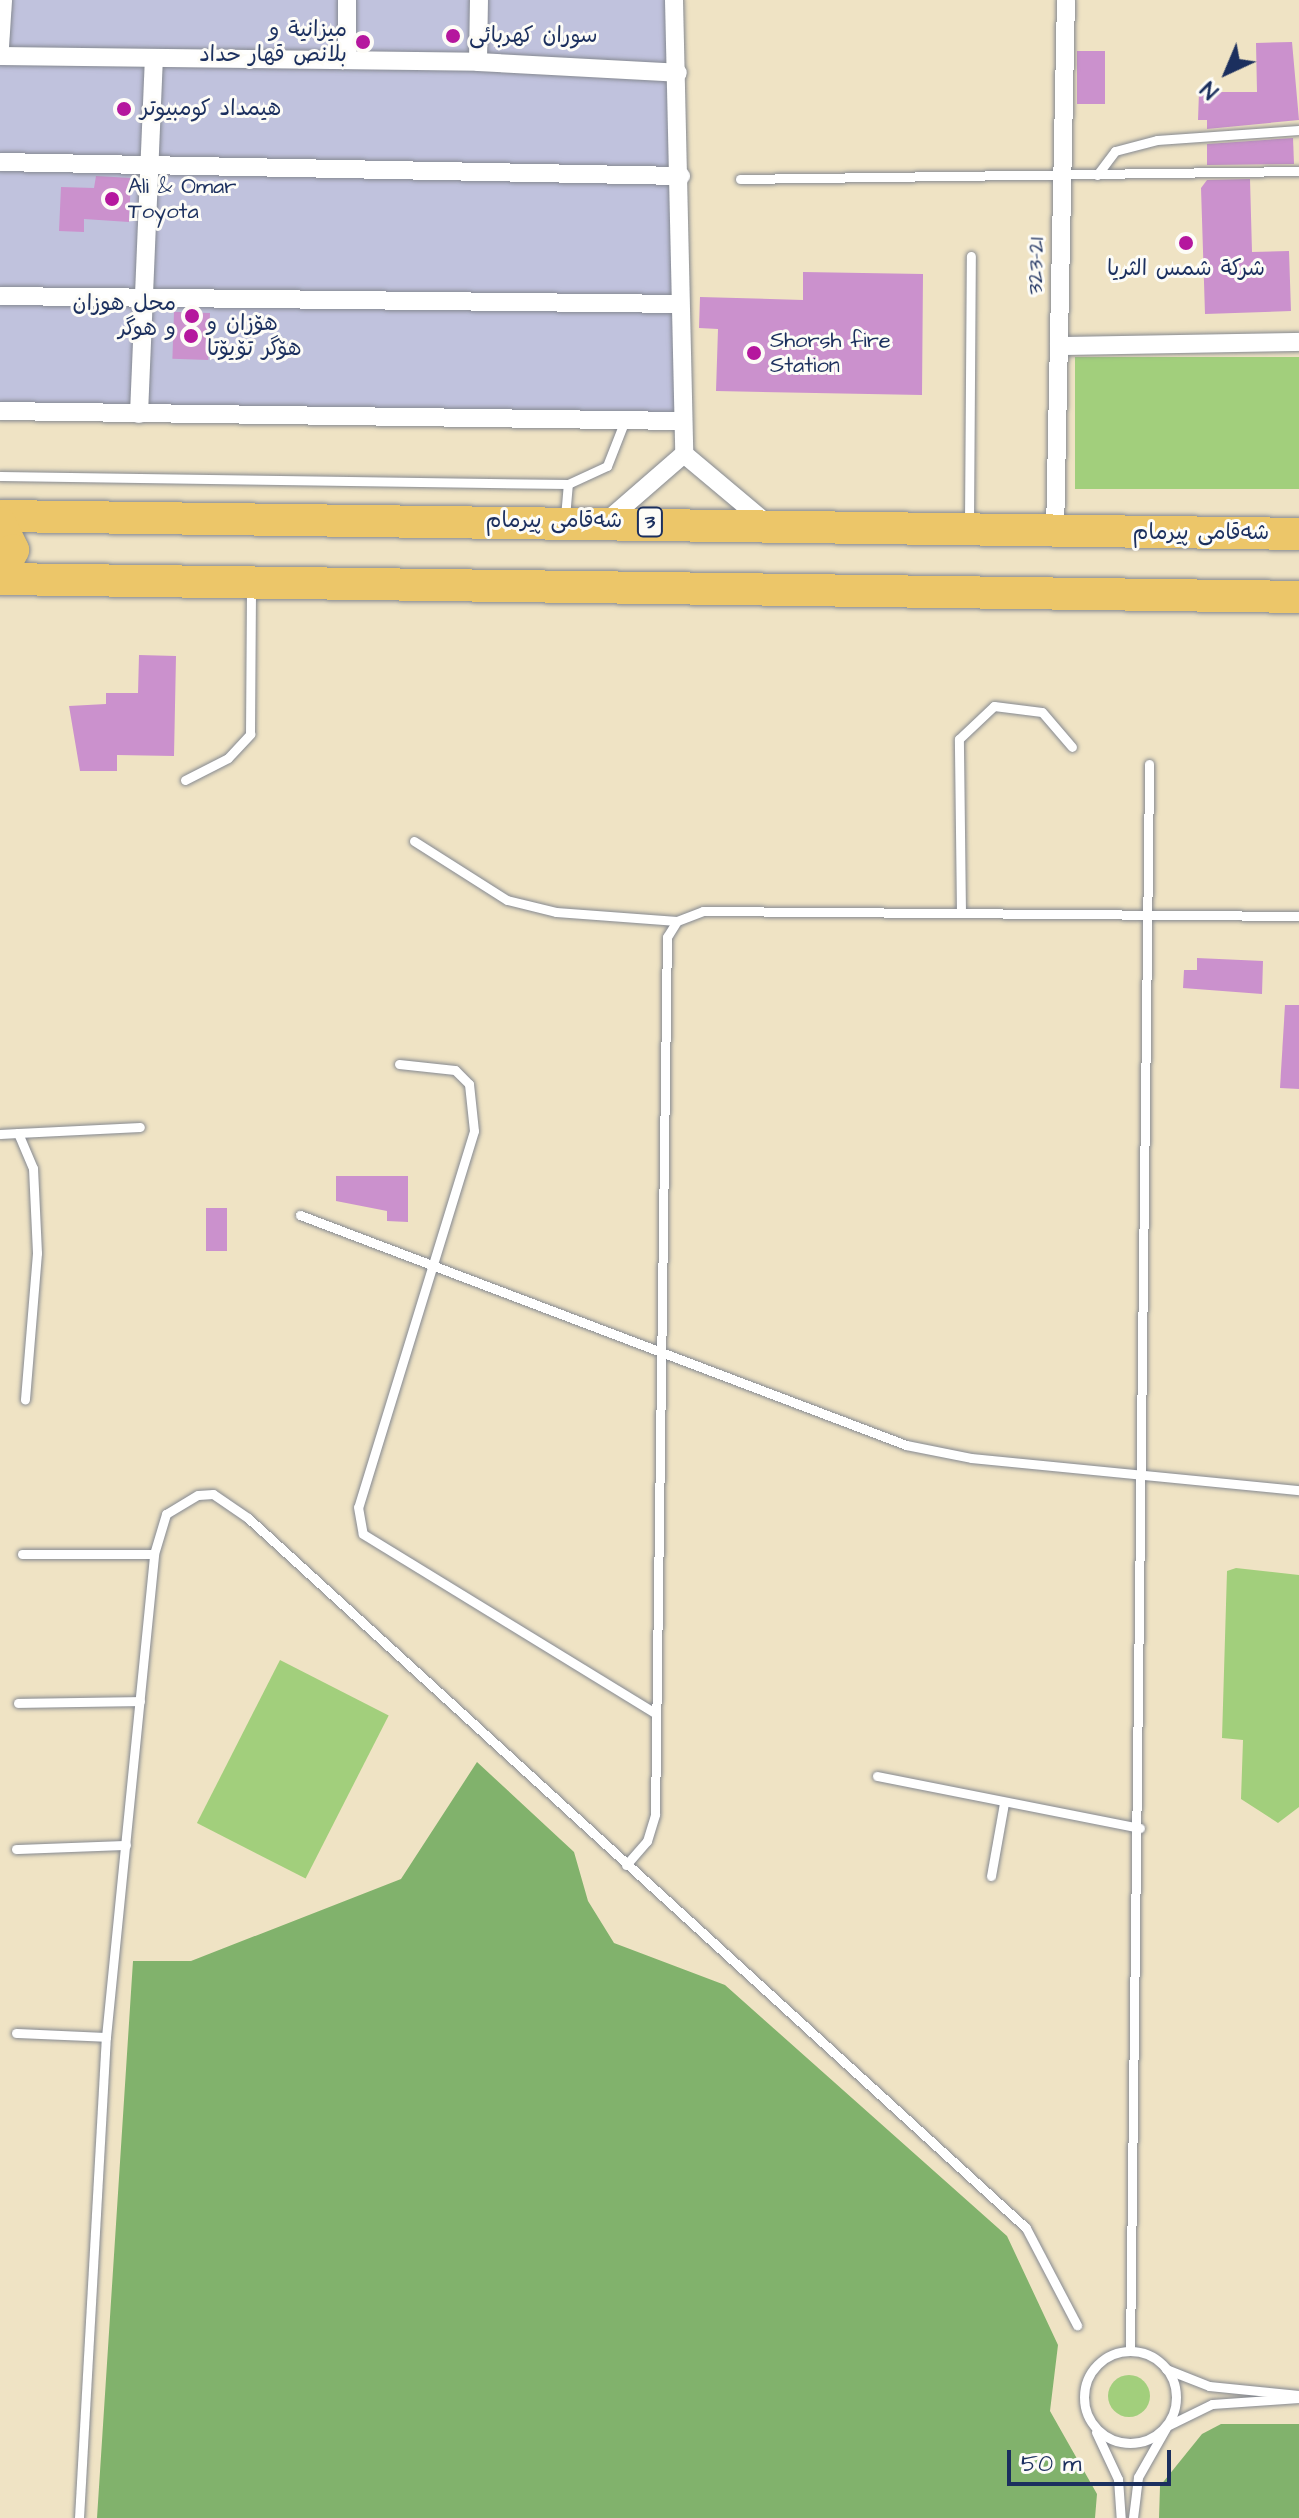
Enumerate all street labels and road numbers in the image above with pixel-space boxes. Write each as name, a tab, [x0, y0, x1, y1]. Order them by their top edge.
street label: 323-21	[1022, 237, 1050, 295]
road number: 3	[636, 506, 664, 538]
street label: شەقامی پیرمام	[486, 508, 622, 534]
street label: شەقامی پیرمام	[1133, 520, 1269, 546]

